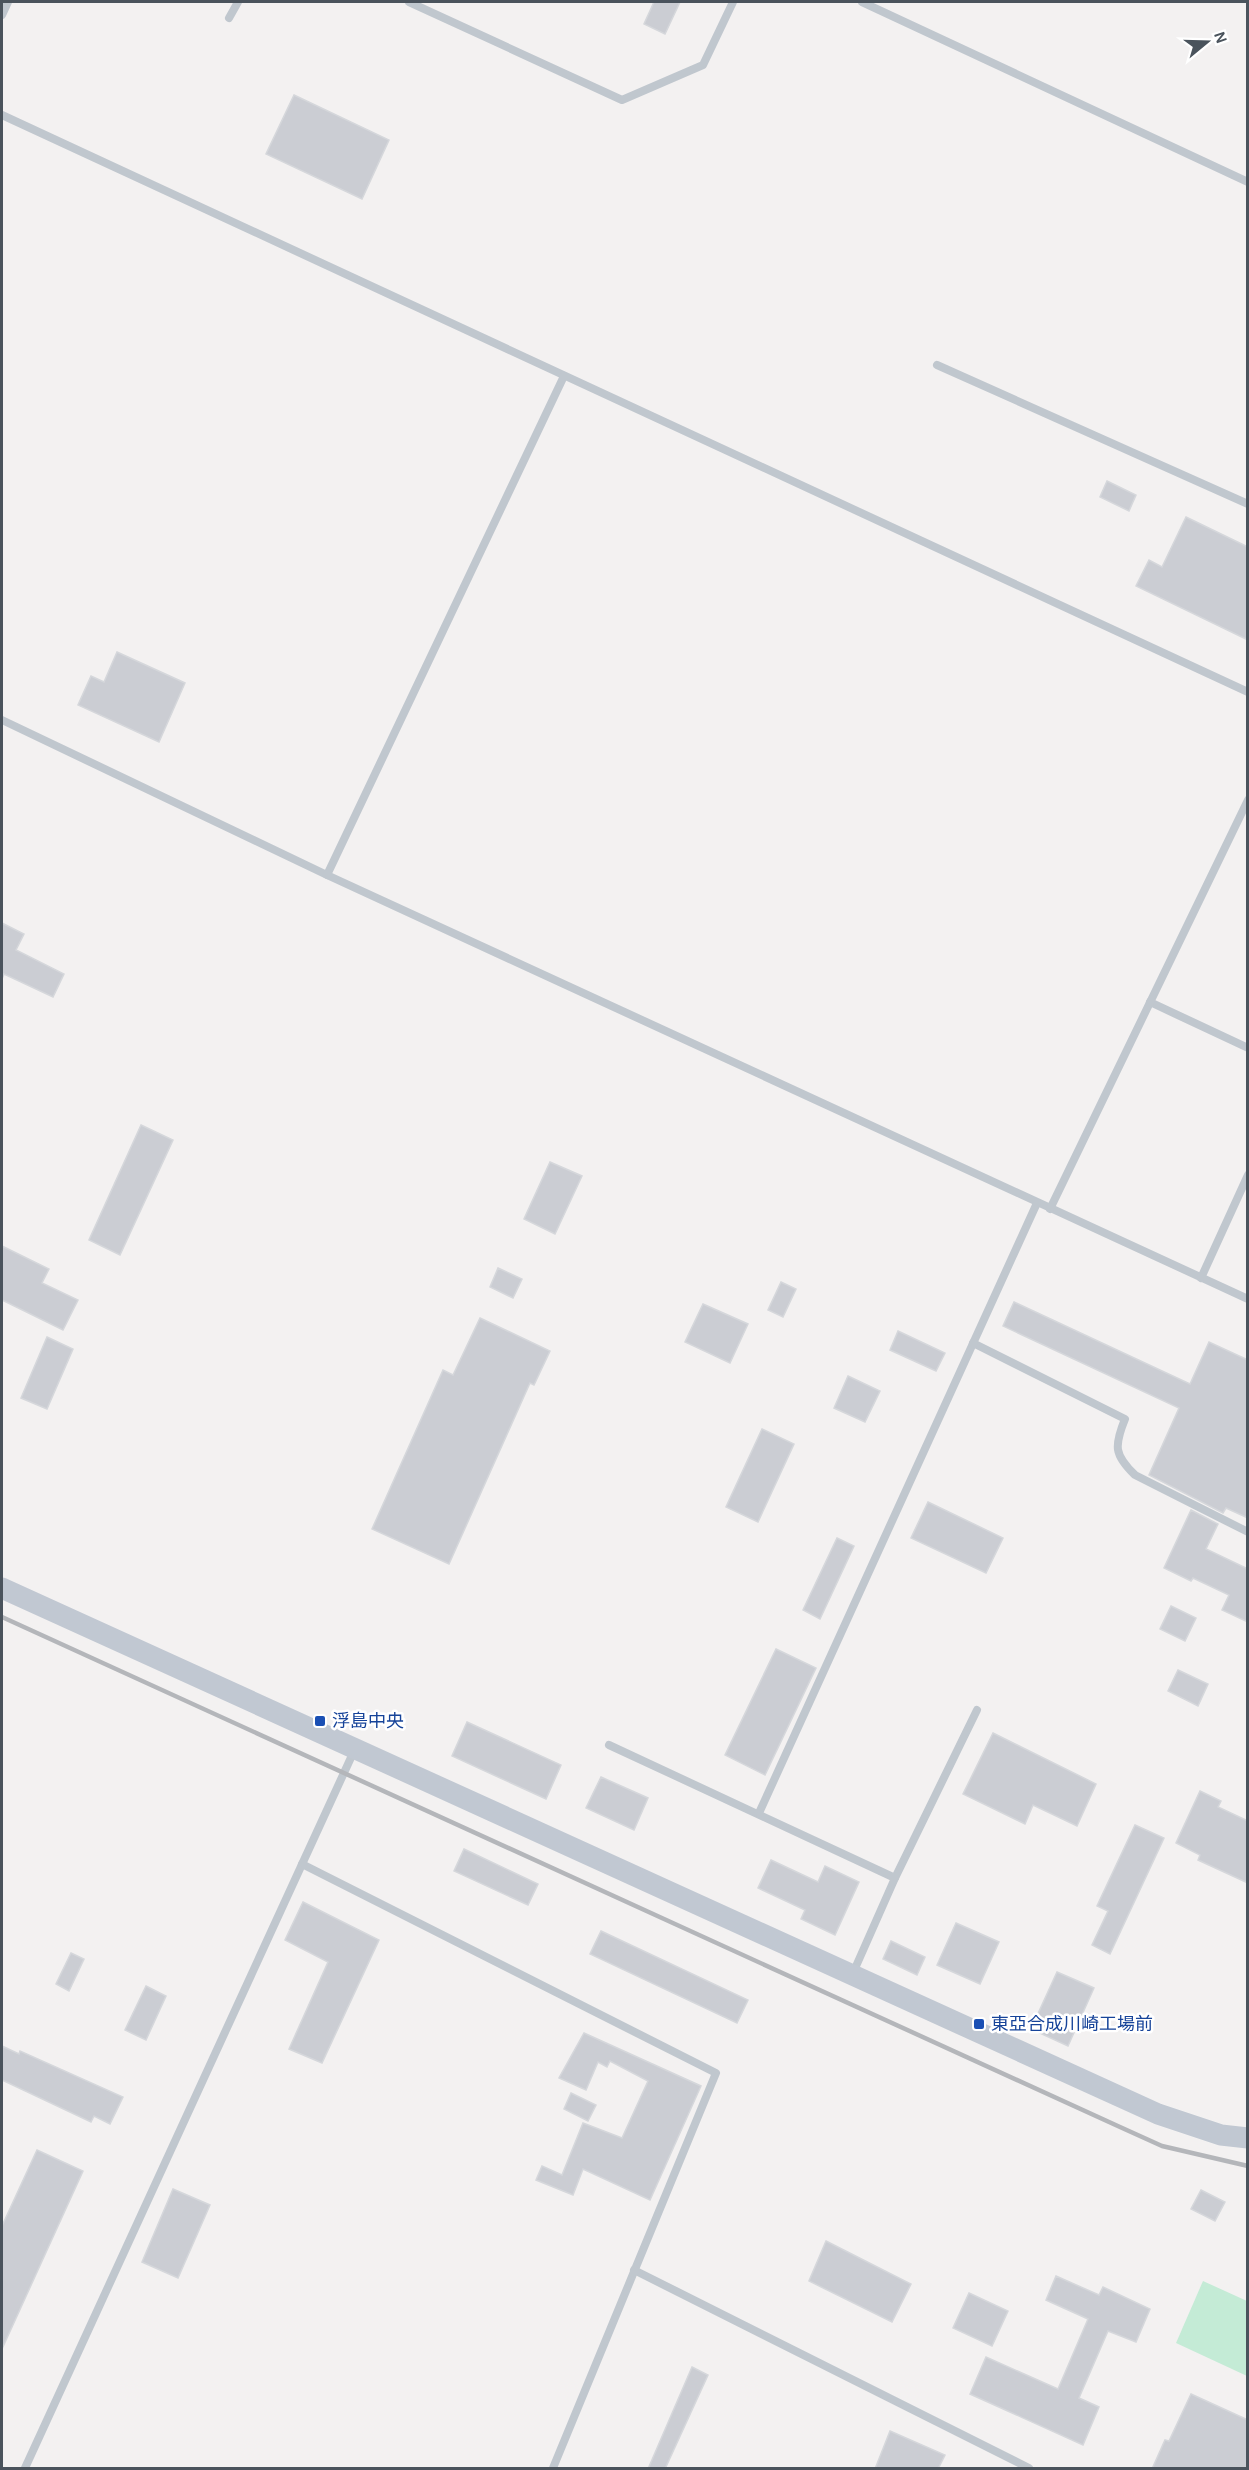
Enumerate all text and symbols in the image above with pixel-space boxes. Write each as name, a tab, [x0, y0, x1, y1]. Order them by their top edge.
north arrow	[1177, 12, 1237, 72]
text: N	[1210, 29, 1232, 46]
place label: 浮島中央	[332, 1710, 404, 1732]
marker: 浮島中央	[313, 1714, 327, 1728]
place label: 東亞合成川崎工場前	[991, 2013, 1153, 2035]
marker: 東亞合成川崎工場前	[972, 2017, 986, 2031]

